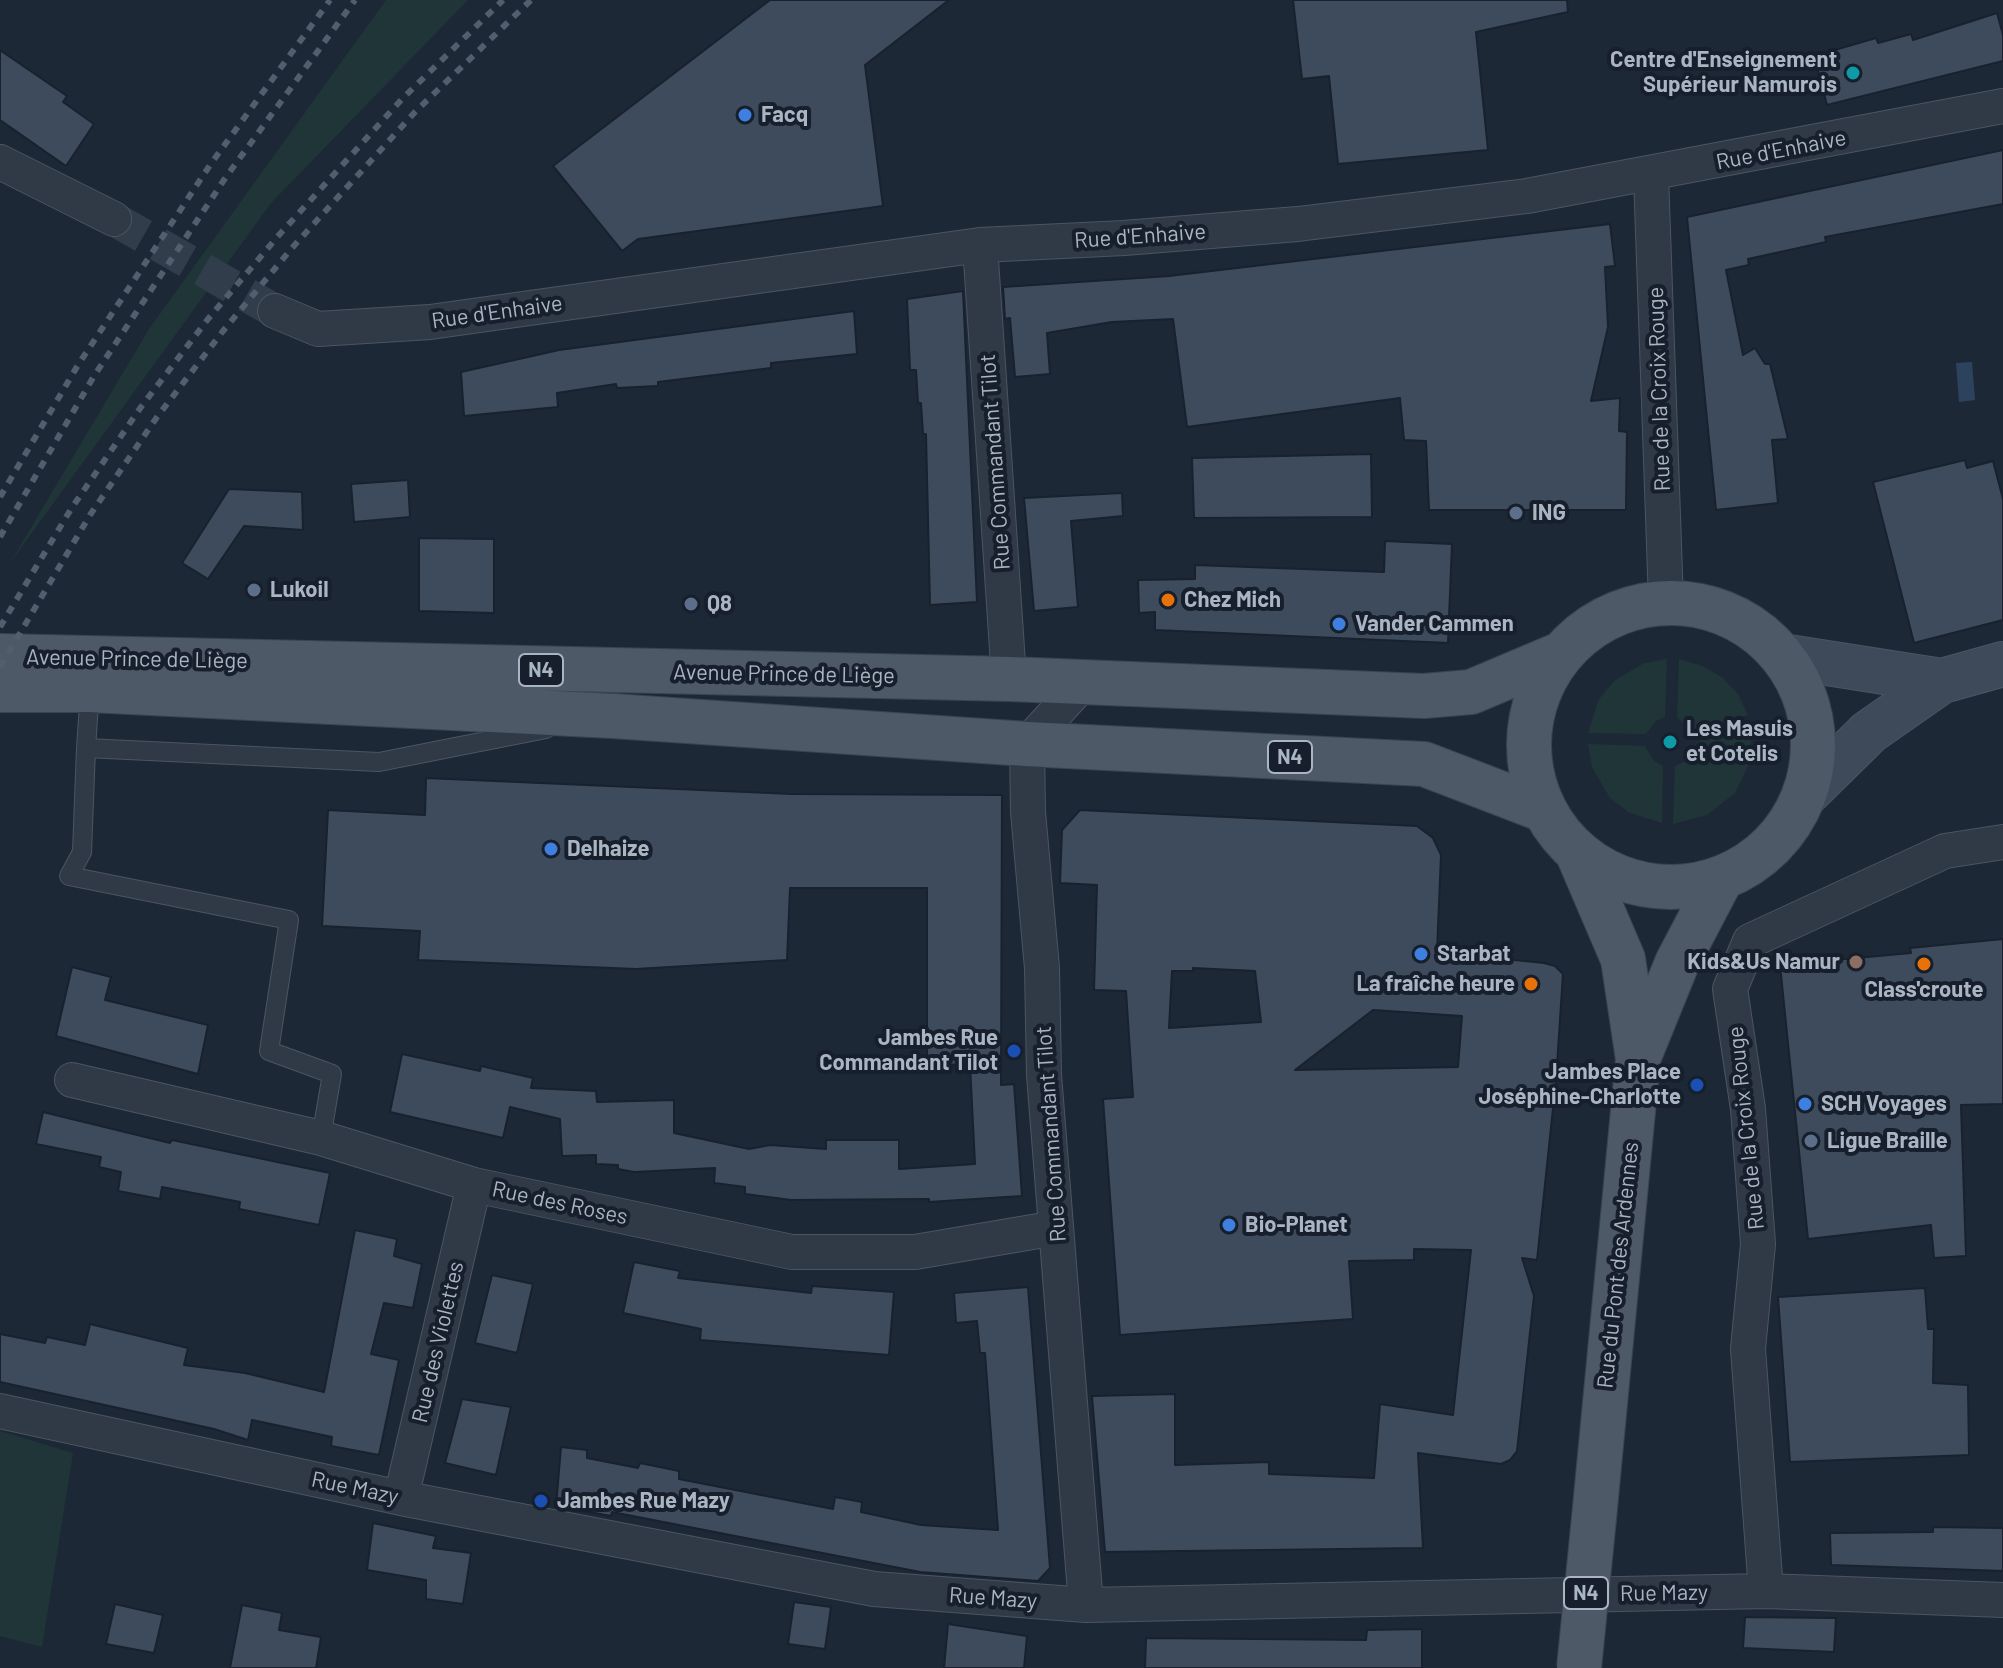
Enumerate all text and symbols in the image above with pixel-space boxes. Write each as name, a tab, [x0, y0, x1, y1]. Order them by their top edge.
place label: Centre d'Enseignement Supérieur Namurois	[1610, 47, 1837, 98]
marker: Centre d'Enseignement Supérieur Namurois	[1844, 64, 1862, 82]
place label: Facq	[761, 102, 808, 128]
marker: Facq	[736, 106, 754, 124]
street label: Rue d'Enhaive	[1714, 124, 1848, 176]
street label: Rue d'Enhaive	[1073, 218, 1207, 254]
street label: Rue de la Croix Rouge	[1642, 286, 1676, 492]
street label: Rue d'Enhaive	[430, 290, 564, 334]
street label: Rue Commandant Tilot	[974, 353, 1016, 571]
place label: ING	[1532, 500, 1566, 526]
marker: ING	[1507, 504, 1525, 522]
place label: Lukoil	[270, 577, 329, 603]
marker: Lukoil	[245, 581, 263, 599]
place label: Chez Mich	[1184, 587, 1281, 613]
place label: Q8	[707, 591, 732, 617]
marker: Chez Mich	[1159, 591, 1177, 609]
marker: Q8	[682, 595, 700, 613]
place label: Vander Cammen	[1355, 611, 1514, 637]
marker: Vander Cammen	[1330, 615, 1348, 633]
street label: Avenue Prince de Liège	[26, 644, 248, 674]
road number: N4	[519, 654, 563, 686]
street label: Avenue Prince de Liège	[673, 659, 895, 689]
place label: Les Masuis et Cotelis	[1686, 716, 1793, 768]
marker: Les Masuis et Cotelis	[1661, 733, 1679, 751]
road number: N4	[1268, 741, 1312, 773]
place label: Delhaize	[567, 836, 649, 862]
marker: Delhaize	[542, 840, 560, 858]
place label: Starbat	[1437, 941, 1511, 967]
marker: Starbat	[1412, 945, 1430, 963]
place label: Kids&Us Namur	[1687, 949, 1840, 975]
marker: Kids&Us Namur	[1847, 953, 1865, 971]
marker: Class'croute	[1915, 955, 1933, 973]
place label: La fraîche heure	[1356, 971, 1515, 997]
marker: La fraîche heure	[1522, 975, 1540, 993]
place label: Class'croute	[1864, 977, 1984, 1003]
place label: Jambes Rue Commandant Tilot	[819, 1025, 998, 1076]
street label: Rue Commandant Tilot	[1030, 1025, 1072, 1243]
street label: Rue de la Croix Rouge	[1722, 1025, 1770, 1231]
marker: Jambes Rue Commandant Tilot	[1005, 1042, 1023, 1060]
place label: Jambes Place Joséphine-Charlotte	[1478, 1059, 1681, 1110]
marker: Jambes Place Joséphine-Charlotte	[1688, 1076, 1706, 1094]
place label: SCH Voyages	[1821, 1091, 1947, 1117]
marker: SCH Voyages	[1796, 1095, 1814, 1113]
place label: Ligue Braille	[1827, 1128, 1948, 1154]
marker: Ligue Braille	[1802, 1132, 1820, 1150]
street label: Rue du Pont des Ardennes	[1592, 1140, 1644, 1390]
street label: Rue des Roses	[490, 1176, 630, 1230]
place label: Bio-Planet	[1245, 1212, 1348, 1238]
marker: Bio-Planet	[1220, 1216, 1238, 1234]
street label: Rue des Violettes	[407, 1259, 469, 1425]
street label: Rue Mazy	[309, 1466, 401, 1510]
place label: Jambes Rue Mazy	[557, 1488, 730, 1514]
marker: Jambes Rue Mazy	[532, 1492, 550, 1510]
road number: N4	[1564, 1577, 1608, 1609]
street label: Rue Mazy	[1620, 1579, 1708, 1607]
street label: Rue Mazy	[948, 1582, 1038, 1614]

